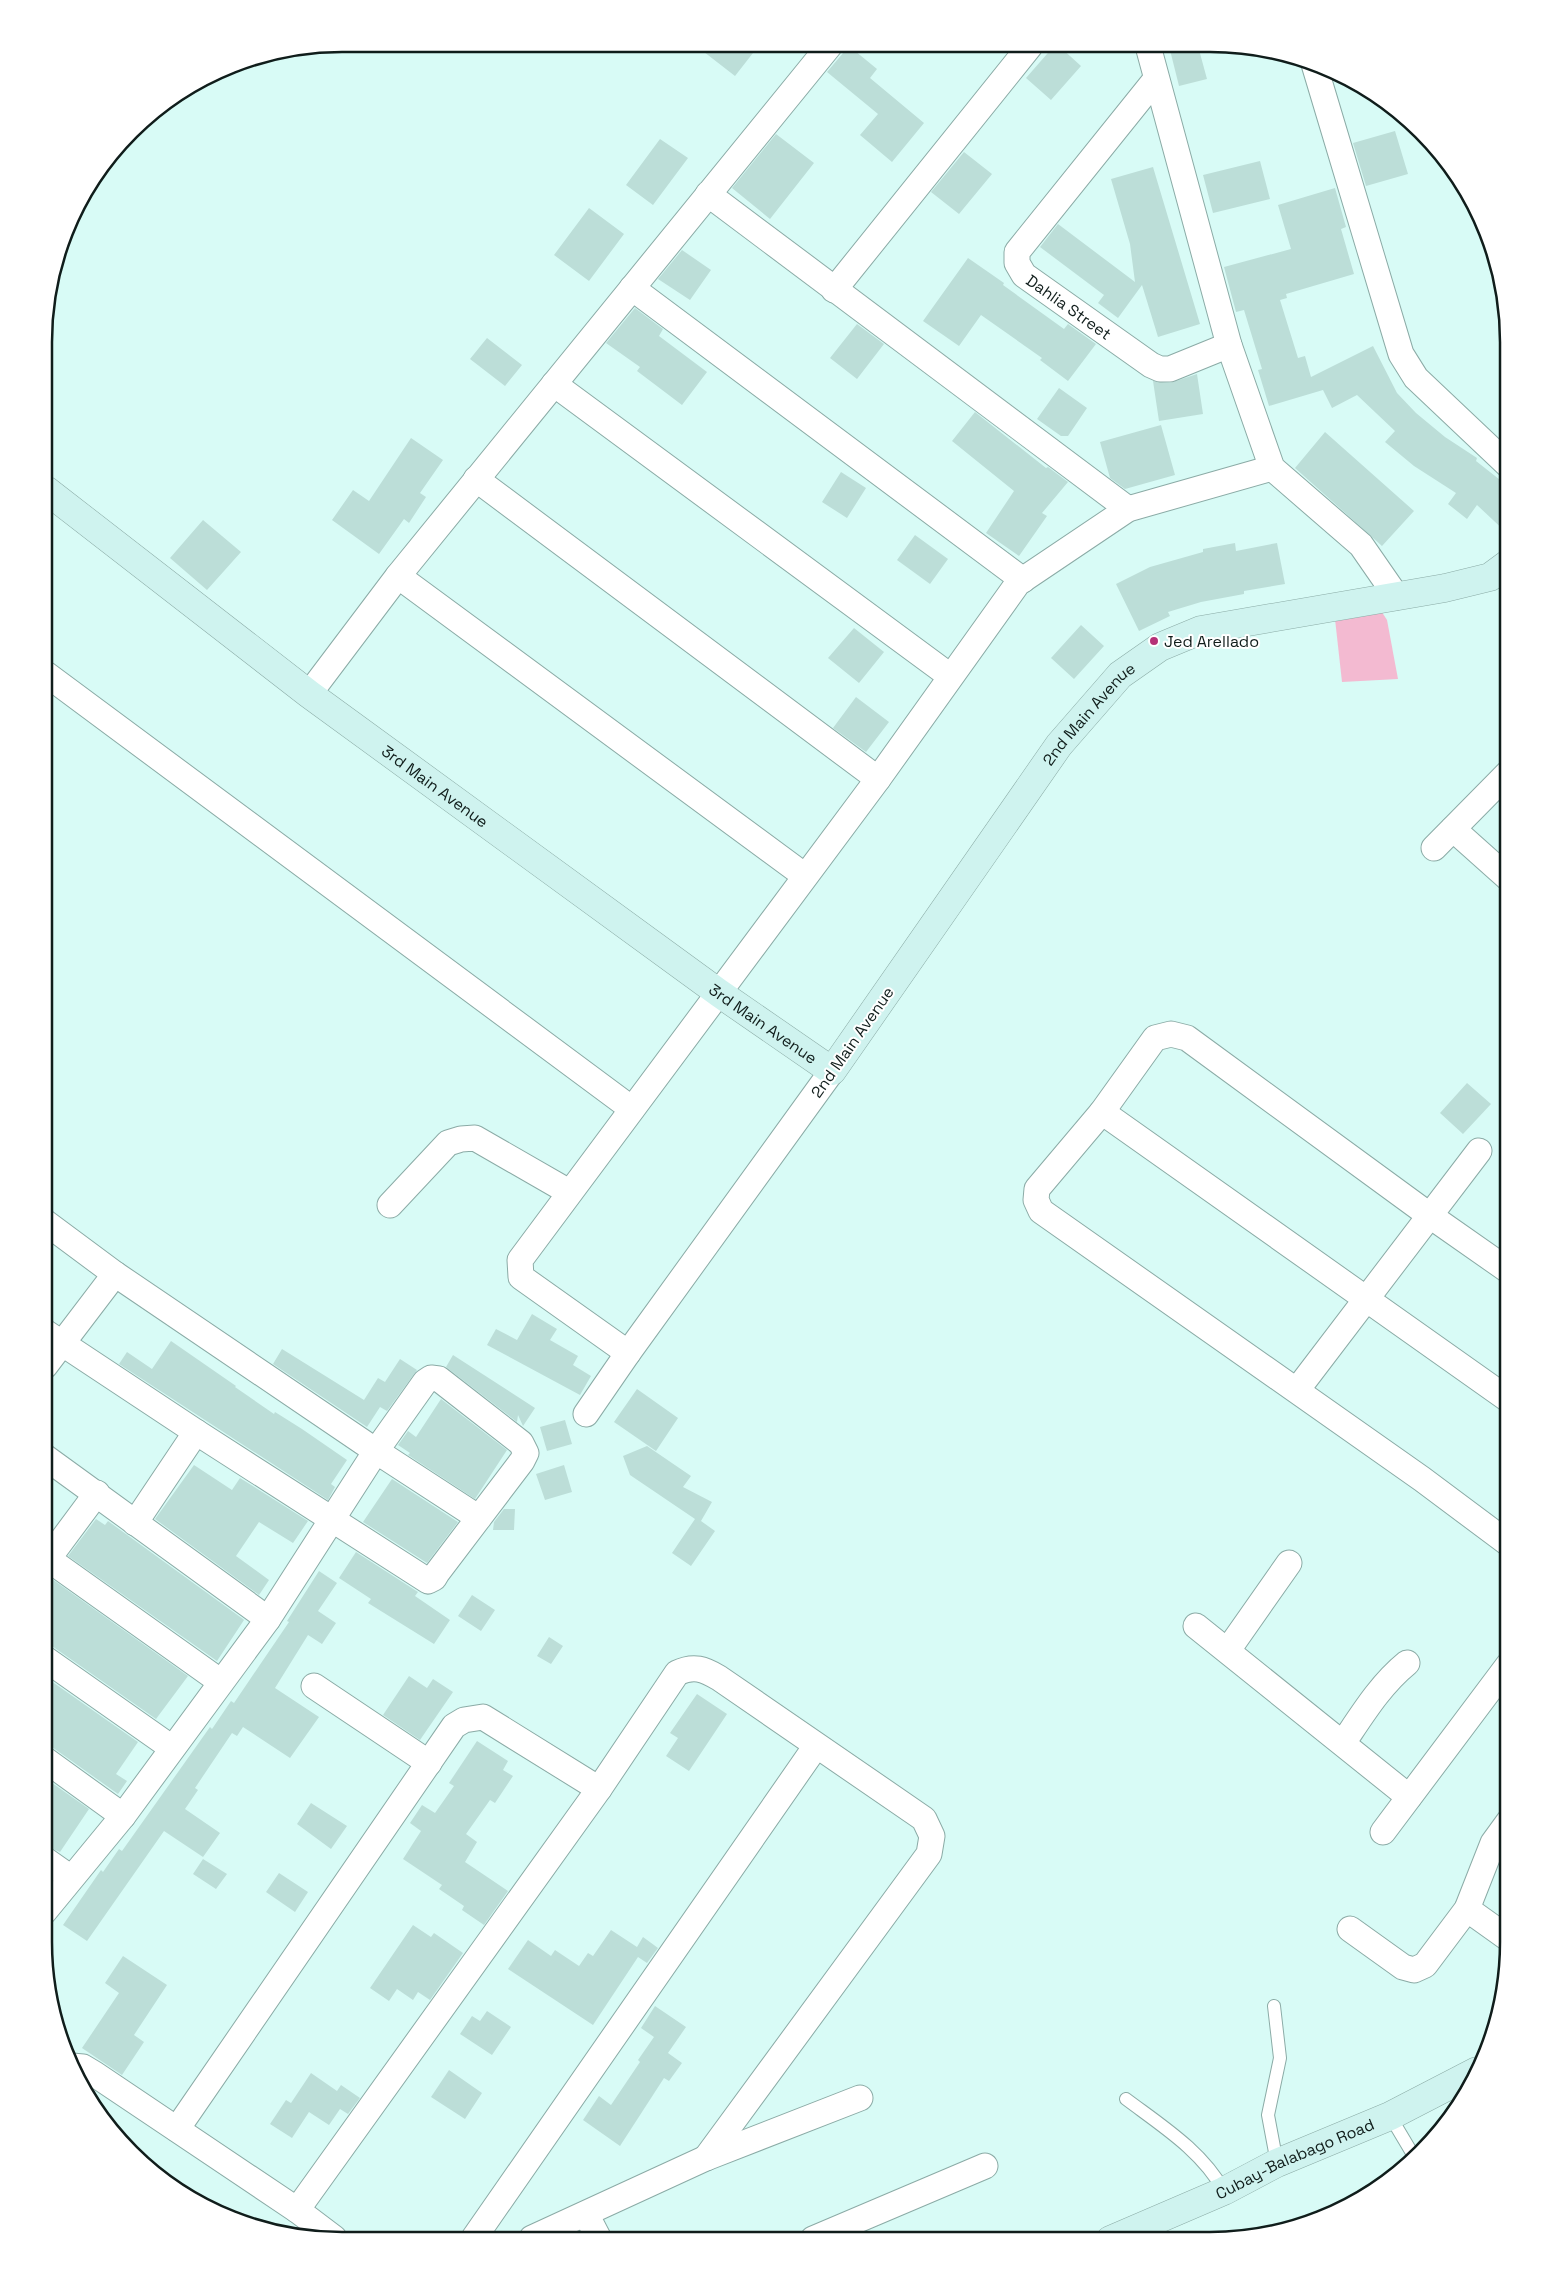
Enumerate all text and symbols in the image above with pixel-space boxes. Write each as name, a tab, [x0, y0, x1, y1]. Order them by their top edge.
street label: Dahlia Street	[1022, 270, 1115, 345]
place label: Jed Arellado	[1164, 631, 1259, 652]
marker: Jed Arellado	[1148, 635, 1160, 647]
street label: 2nd Main Avenue	[1038, 658, 1139, 770]
street label: 3rd Main Avenue	[377, 740, 492, 832]
street label: 3rd Main Avenue	[705, 979, 821, 1069]
street label: 2nd Main Avenue	[806, 983, 899, 1102]
street label: Cubay-Balabago Road	[1213, 2114, 1377, 2204]

